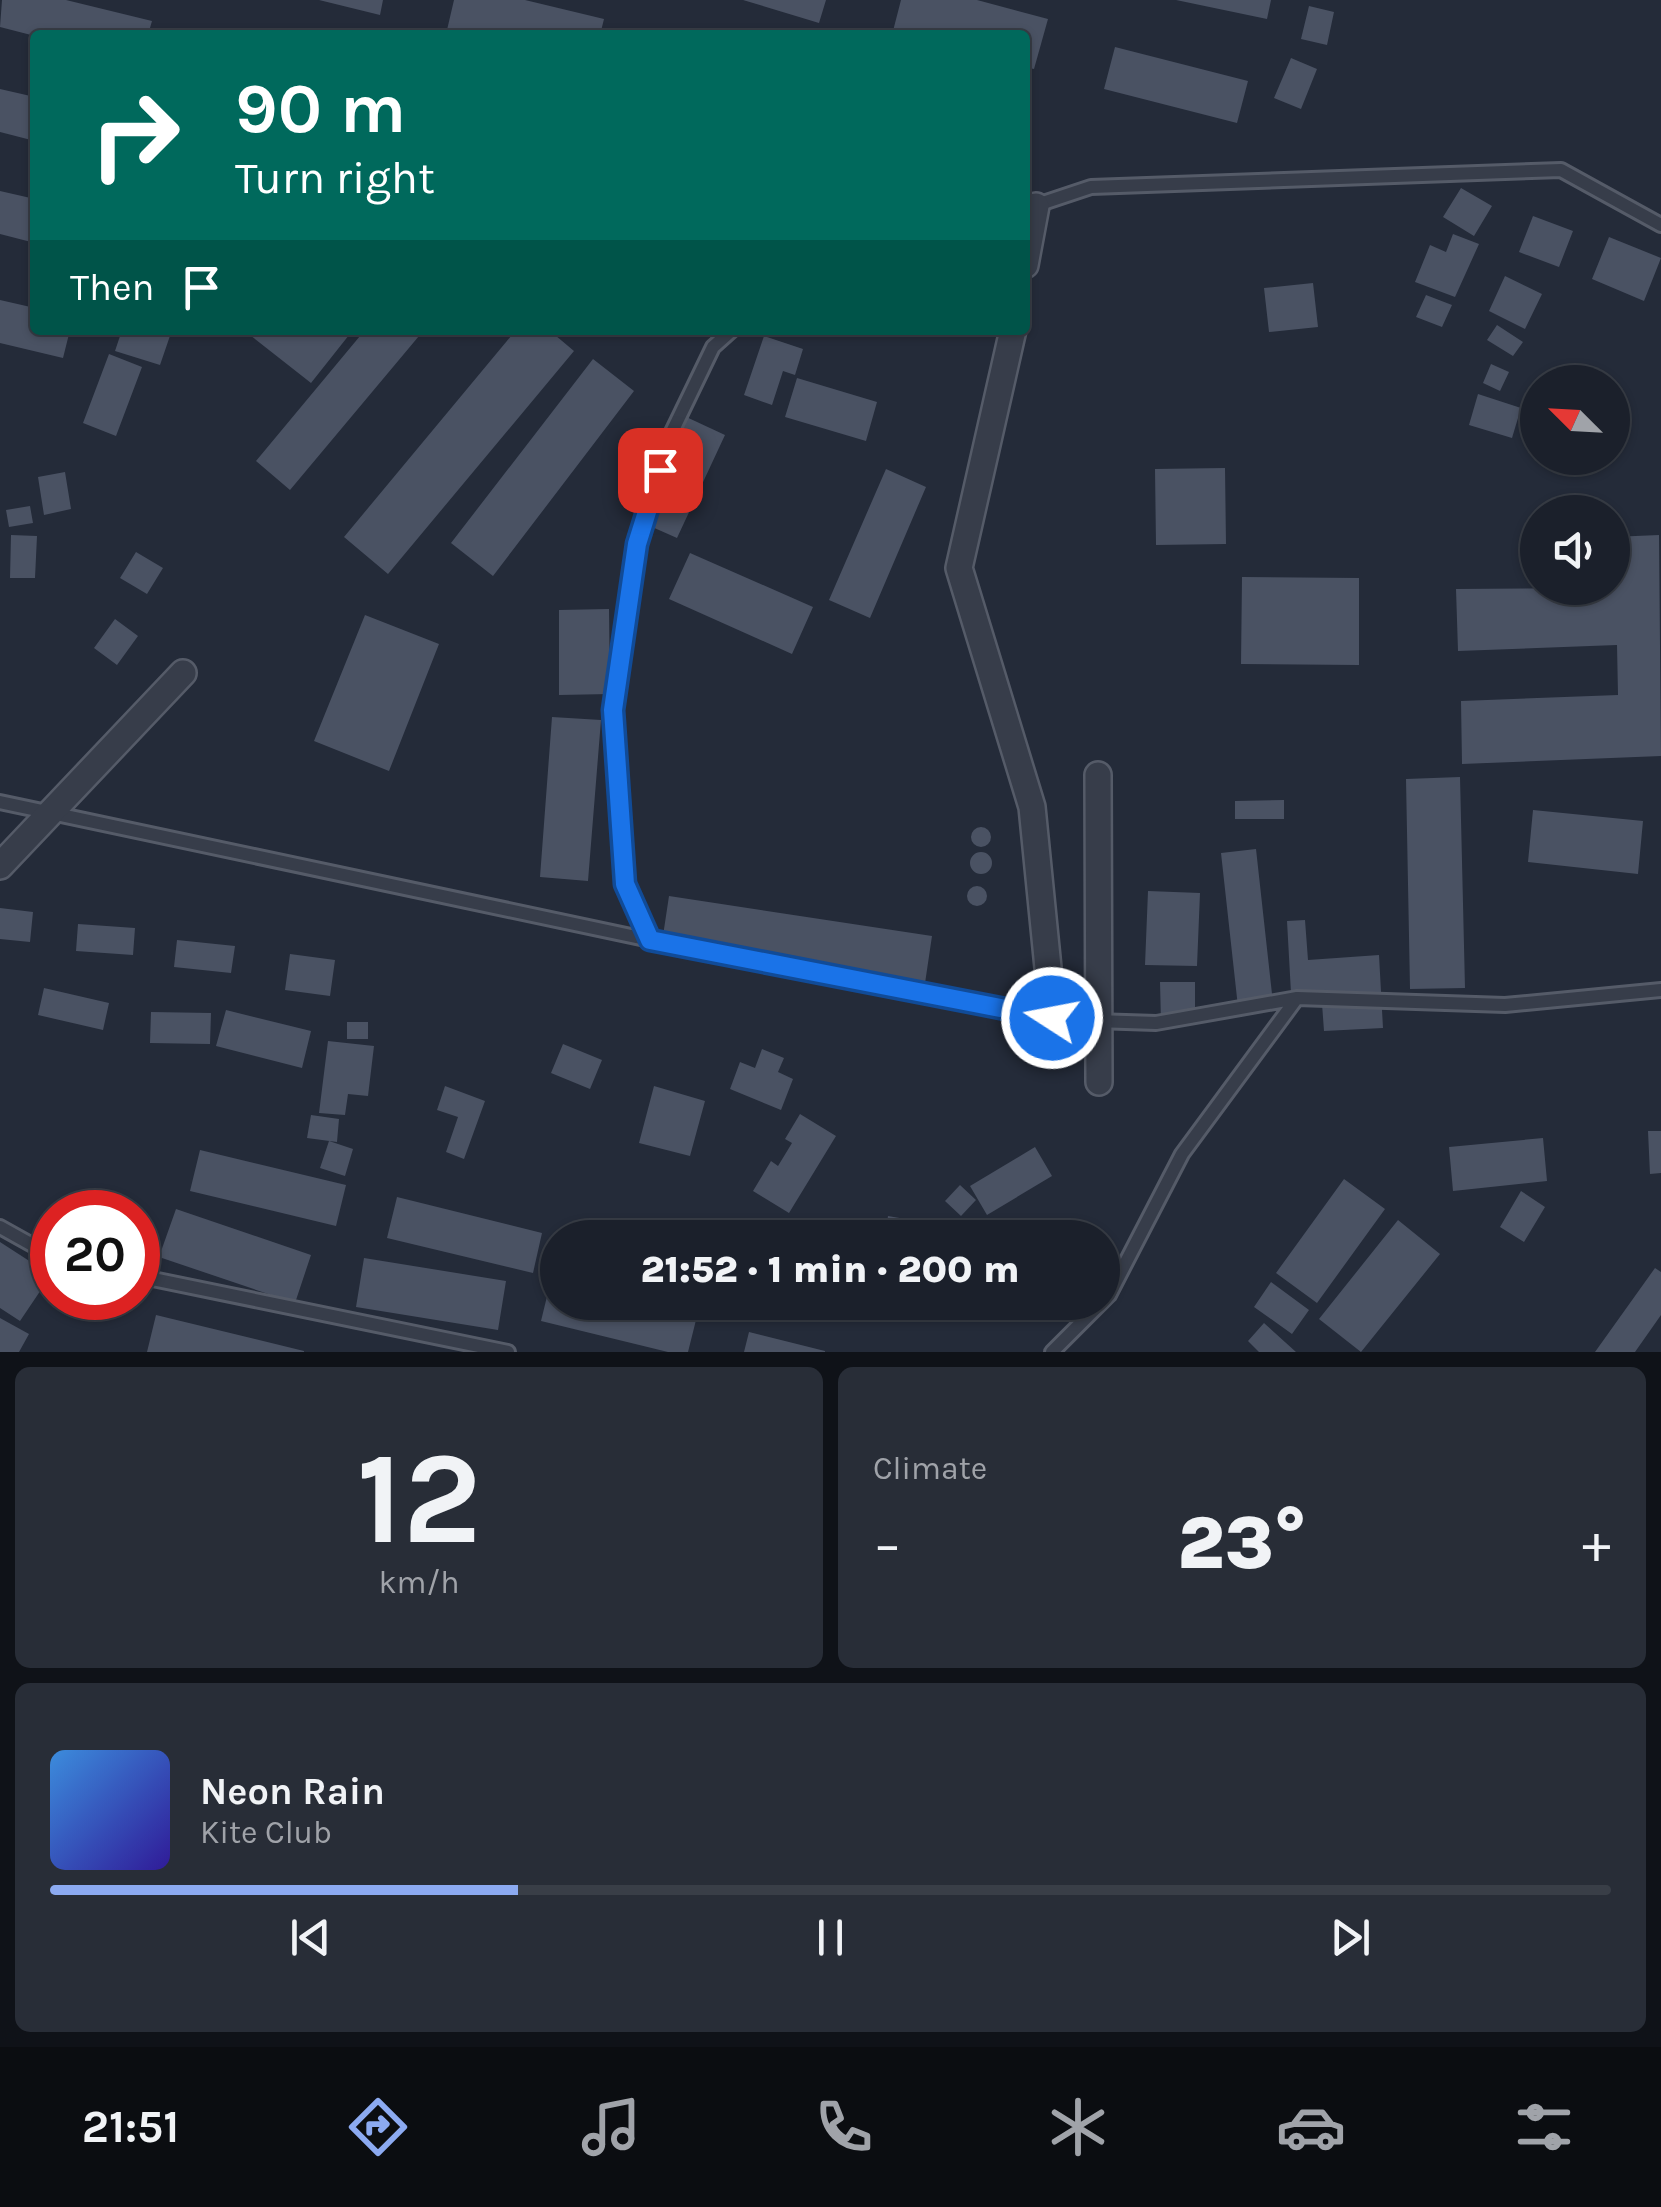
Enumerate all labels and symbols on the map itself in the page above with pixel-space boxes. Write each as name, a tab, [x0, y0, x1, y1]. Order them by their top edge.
north arrow	[1520, 365, 1630, 475]
pin	[618, 428, 703, 513]
position arrow	[1000, 966, 1104, 1070]
speed limit sign: 20	[30, 1190, 160, 1320]

